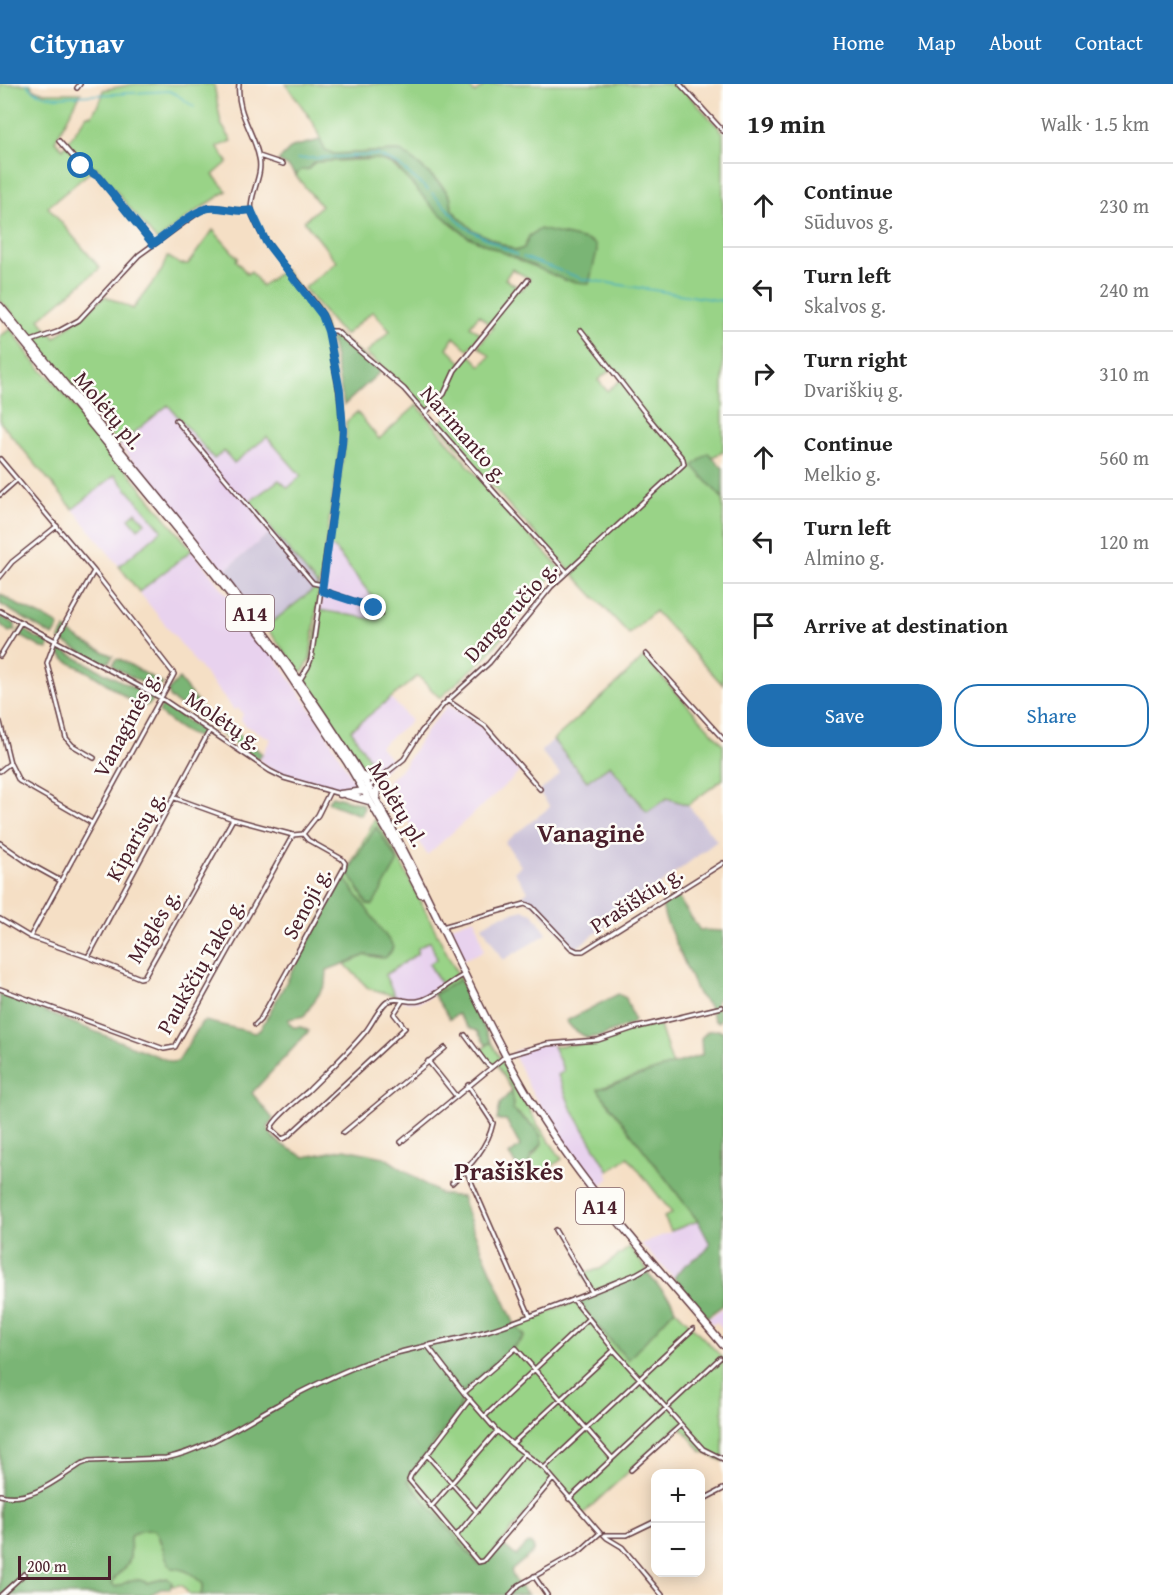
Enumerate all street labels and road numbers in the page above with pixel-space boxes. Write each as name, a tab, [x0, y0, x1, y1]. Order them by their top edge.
street label: Molėtų pl.	[67, 364, 151, 456]
street label: Narimanto g.	[413, 378, 517, 490]
street label: Dangeručio g.	[456, 553, 564, 669]
road number: A14	[226, 595, 274, 631]
street label: Vanaginės g.	[85, 665, 167, 783]
street label: Molėtų g.	[179, 683, 269, 757]
street label: Molėtų pl.	[361, 755, 435, 853]
street label: Kiparisų g.	[97, 785, 173, 887]
street label: Prašiškių g.	[583, 857, 689, 941]
street label: Senoji g.	[274, 861, 338, 945]
street label: Miglės g.	[118, 883, 188, 969]
street label: Paukščių Tako g.	[148, 892, 252, 1040]
road number: A14	[576, 1188, 624, 1224]

